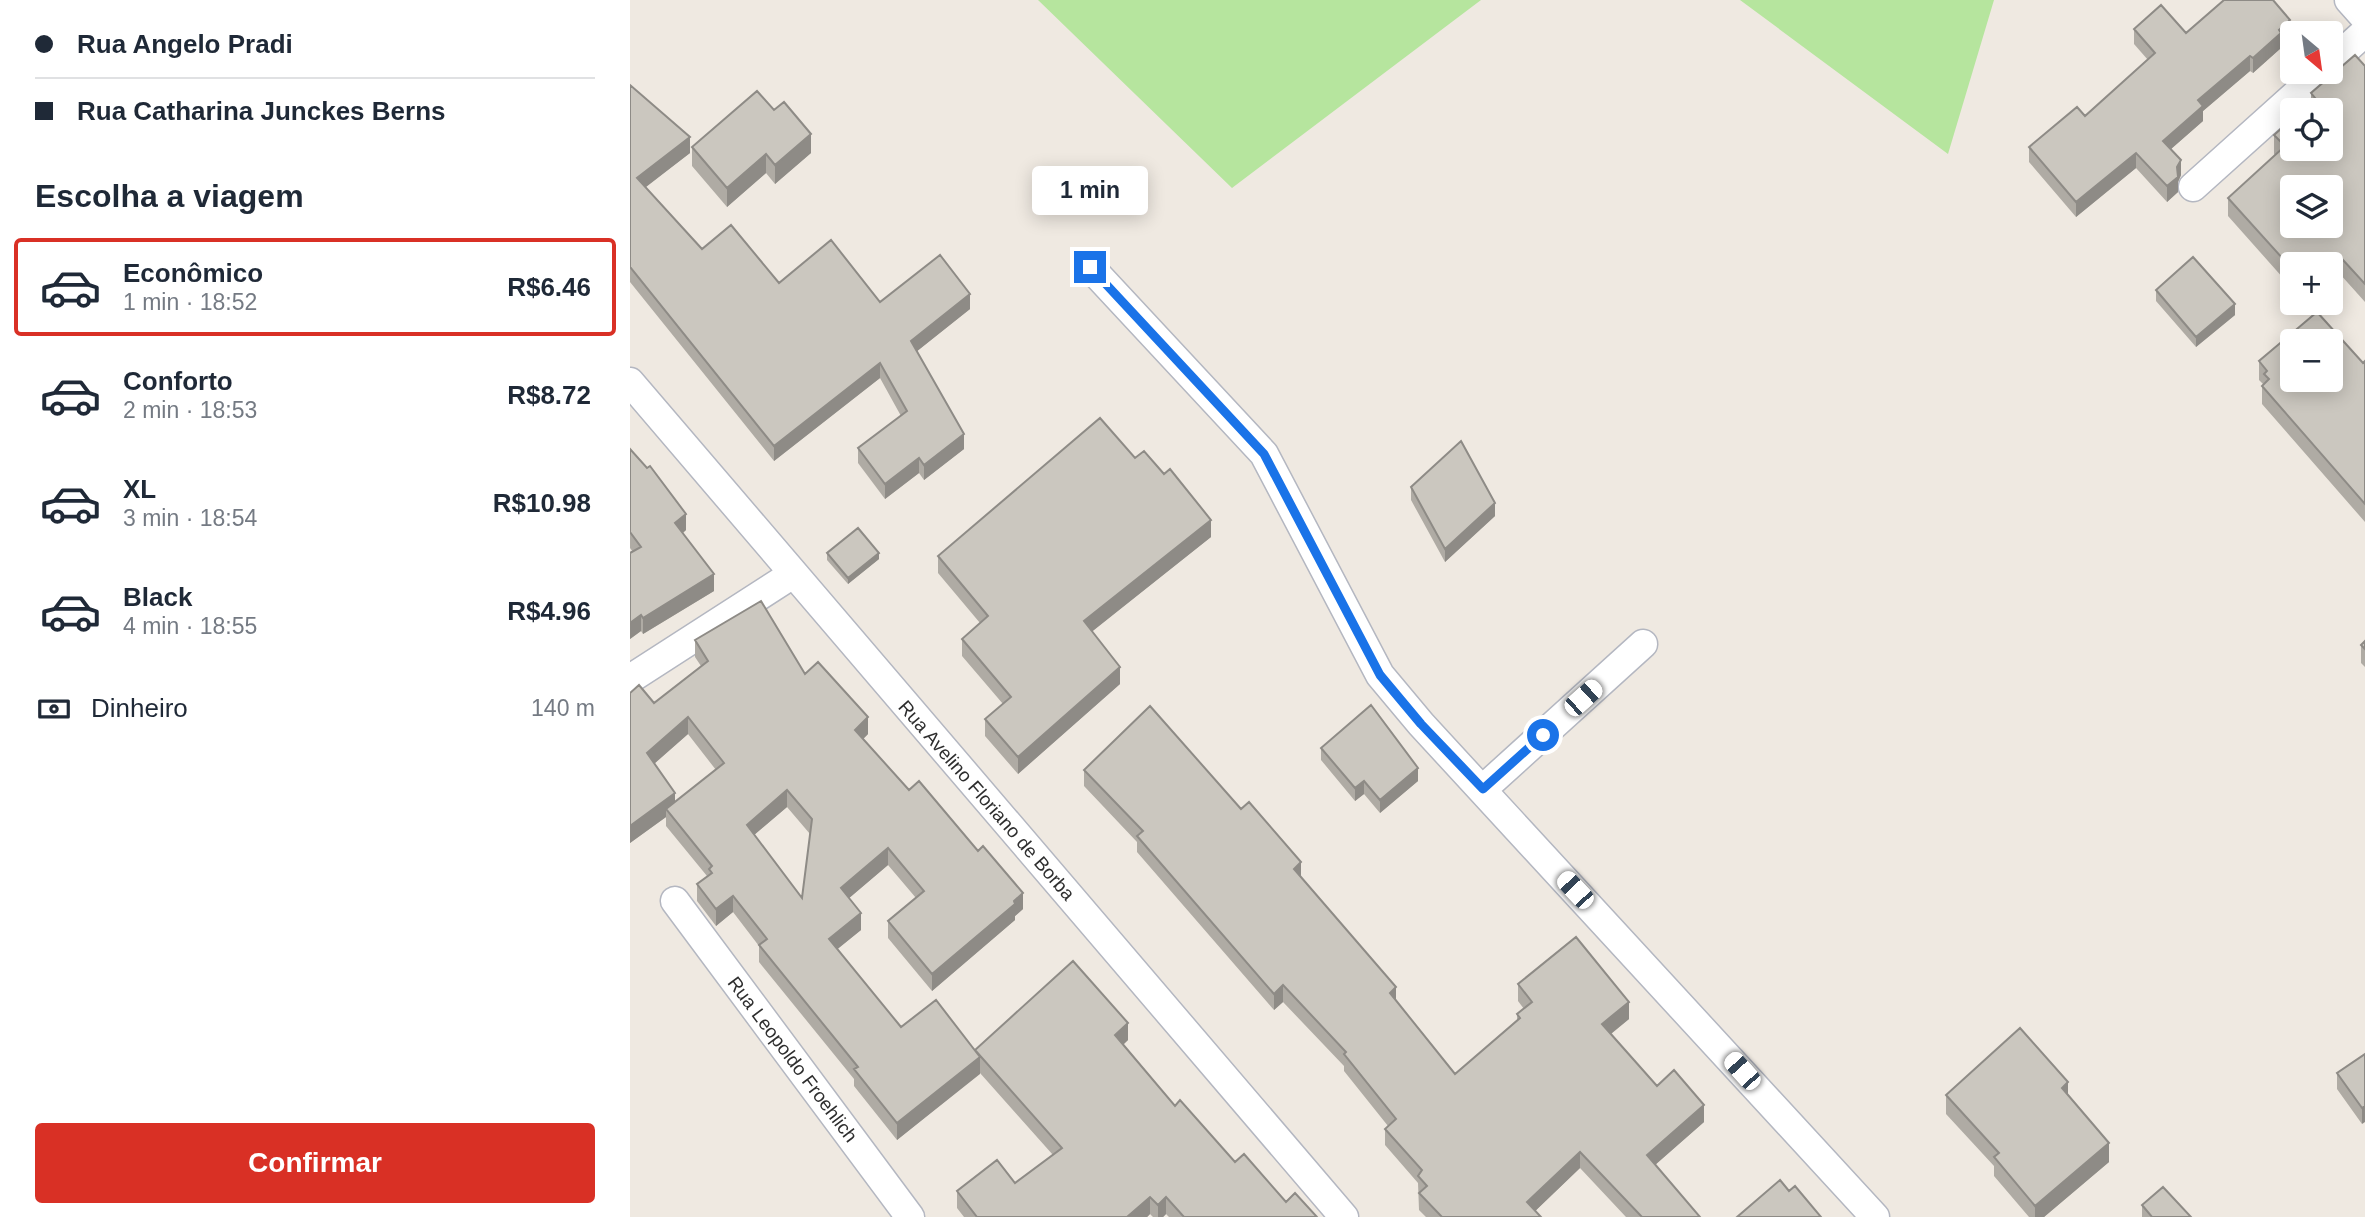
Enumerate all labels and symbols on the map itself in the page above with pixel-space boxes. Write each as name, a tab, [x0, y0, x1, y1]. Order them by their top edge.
north arrow	[2280, 21, 2343, 84]
callout: 1 min	[1032, 166, 1148, 215]
route end	[1074, 251, 1106, 283]
car	[1561, 676, 1606, 720]
street label: Rua Avelino Floriano de Borba	[894, 696, 1079, 905]
route start	[1527, 719, 1559, 751]
car	[1553, 867, 1598, 913]
street label: Rua Leopoldo Froehlich	[724, 972, 862, 1146]
car	[1721, 1048, 1764, 1094]

